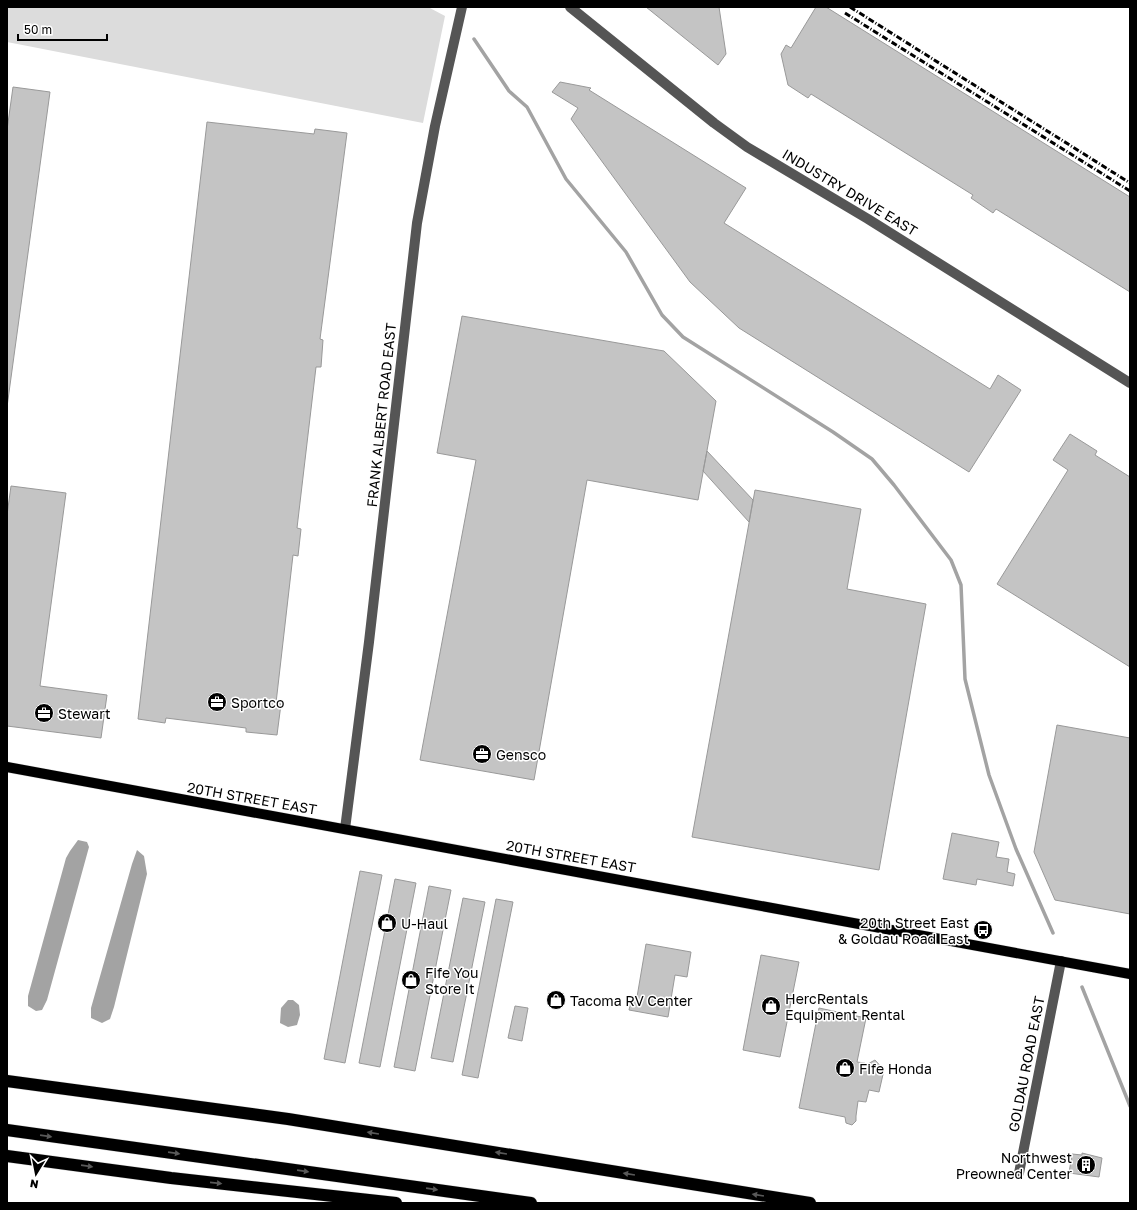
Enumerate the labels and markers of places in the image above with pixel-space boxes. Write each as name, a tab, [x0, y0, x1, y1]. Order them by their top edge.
office icon: Sportco	[206, 691, 228, 713]
place label: Sportco	[231, 694, 284, 711]
office icon: Stewart	[33, 702, 55, 724]
place label: Stewart	[58, 705, 111, 722]
office icon: Gensco	[471, 743, 493, 765]
place label: Gensco	[496, 746, 546, 763]
shop icon: U-Haul	[376, 912, 398, 934]
place label: 20th Street East & Goldau Road East	[838, 914, 969, 947]
place label: U-Haul	[401, 915, 448, 932]
bus stop icon: 20th Street East & Goldau Road East	[972, 919, 994, 941]
place label: Fife You Store It	[425, 964, 478, 997]
shop icon: Fife You Store It	[400, 969, 422, 991]
shop icon: Tacoma RV Center	[545, 989, 567, 1011]
place label: HercRentals Equipment Rental	[785, 990, 905, 1023]
place label: Tacoma RV Center	[570, 992, 693, 1009]
shop icon: HercRentals Equipment Rental	[760, 995, 782, 1017]
shop icon: Fife Honda	[834, 1057, 856, 1079]
place label: Fife Honda	[859, 1060, 932, 1077]
place label: Northwest Preowned Center	[956, 1149, 1073, 1182]
building icon: Northwest Preowned Center	[1075, 1154, 1097, 1176]

